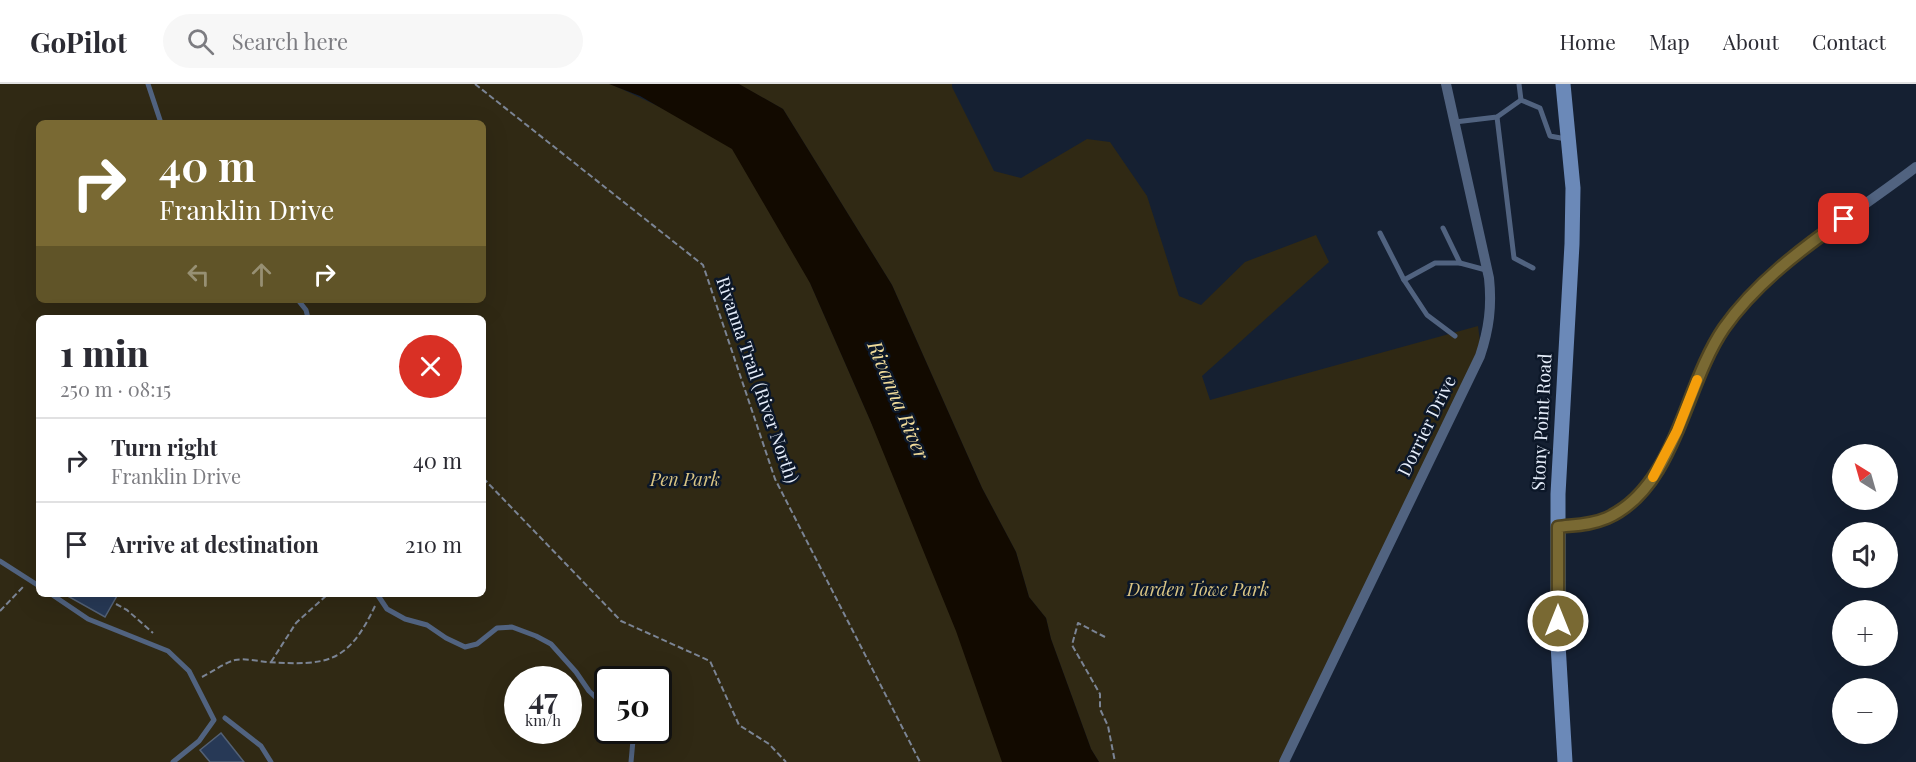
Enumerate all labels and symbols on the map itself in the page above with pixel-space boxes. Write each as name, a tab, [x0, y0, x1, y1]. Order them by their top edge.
pin	[1818, 193, 1869, 244]
street label: Rivanna Trail (River North)	[711, 273, 805, 486]
water label: Rivanna River	[862, 335, 937, 464]
street label: Stony Point Road	[1525, 352, 1557, 491]
street label: Dorrier Drive	[1391, 371, 1461, 480]
north arrow	[1832, 444, 1898, 510]
park label: Pen Park	[649, 467, 720, 491]
park label: Darden Towe Park	[1126, 577, 1269, 601]
position arrow	[1526, 589, 1590, 653]
speed limit sign: 50	[594, 666, 672, 744]

